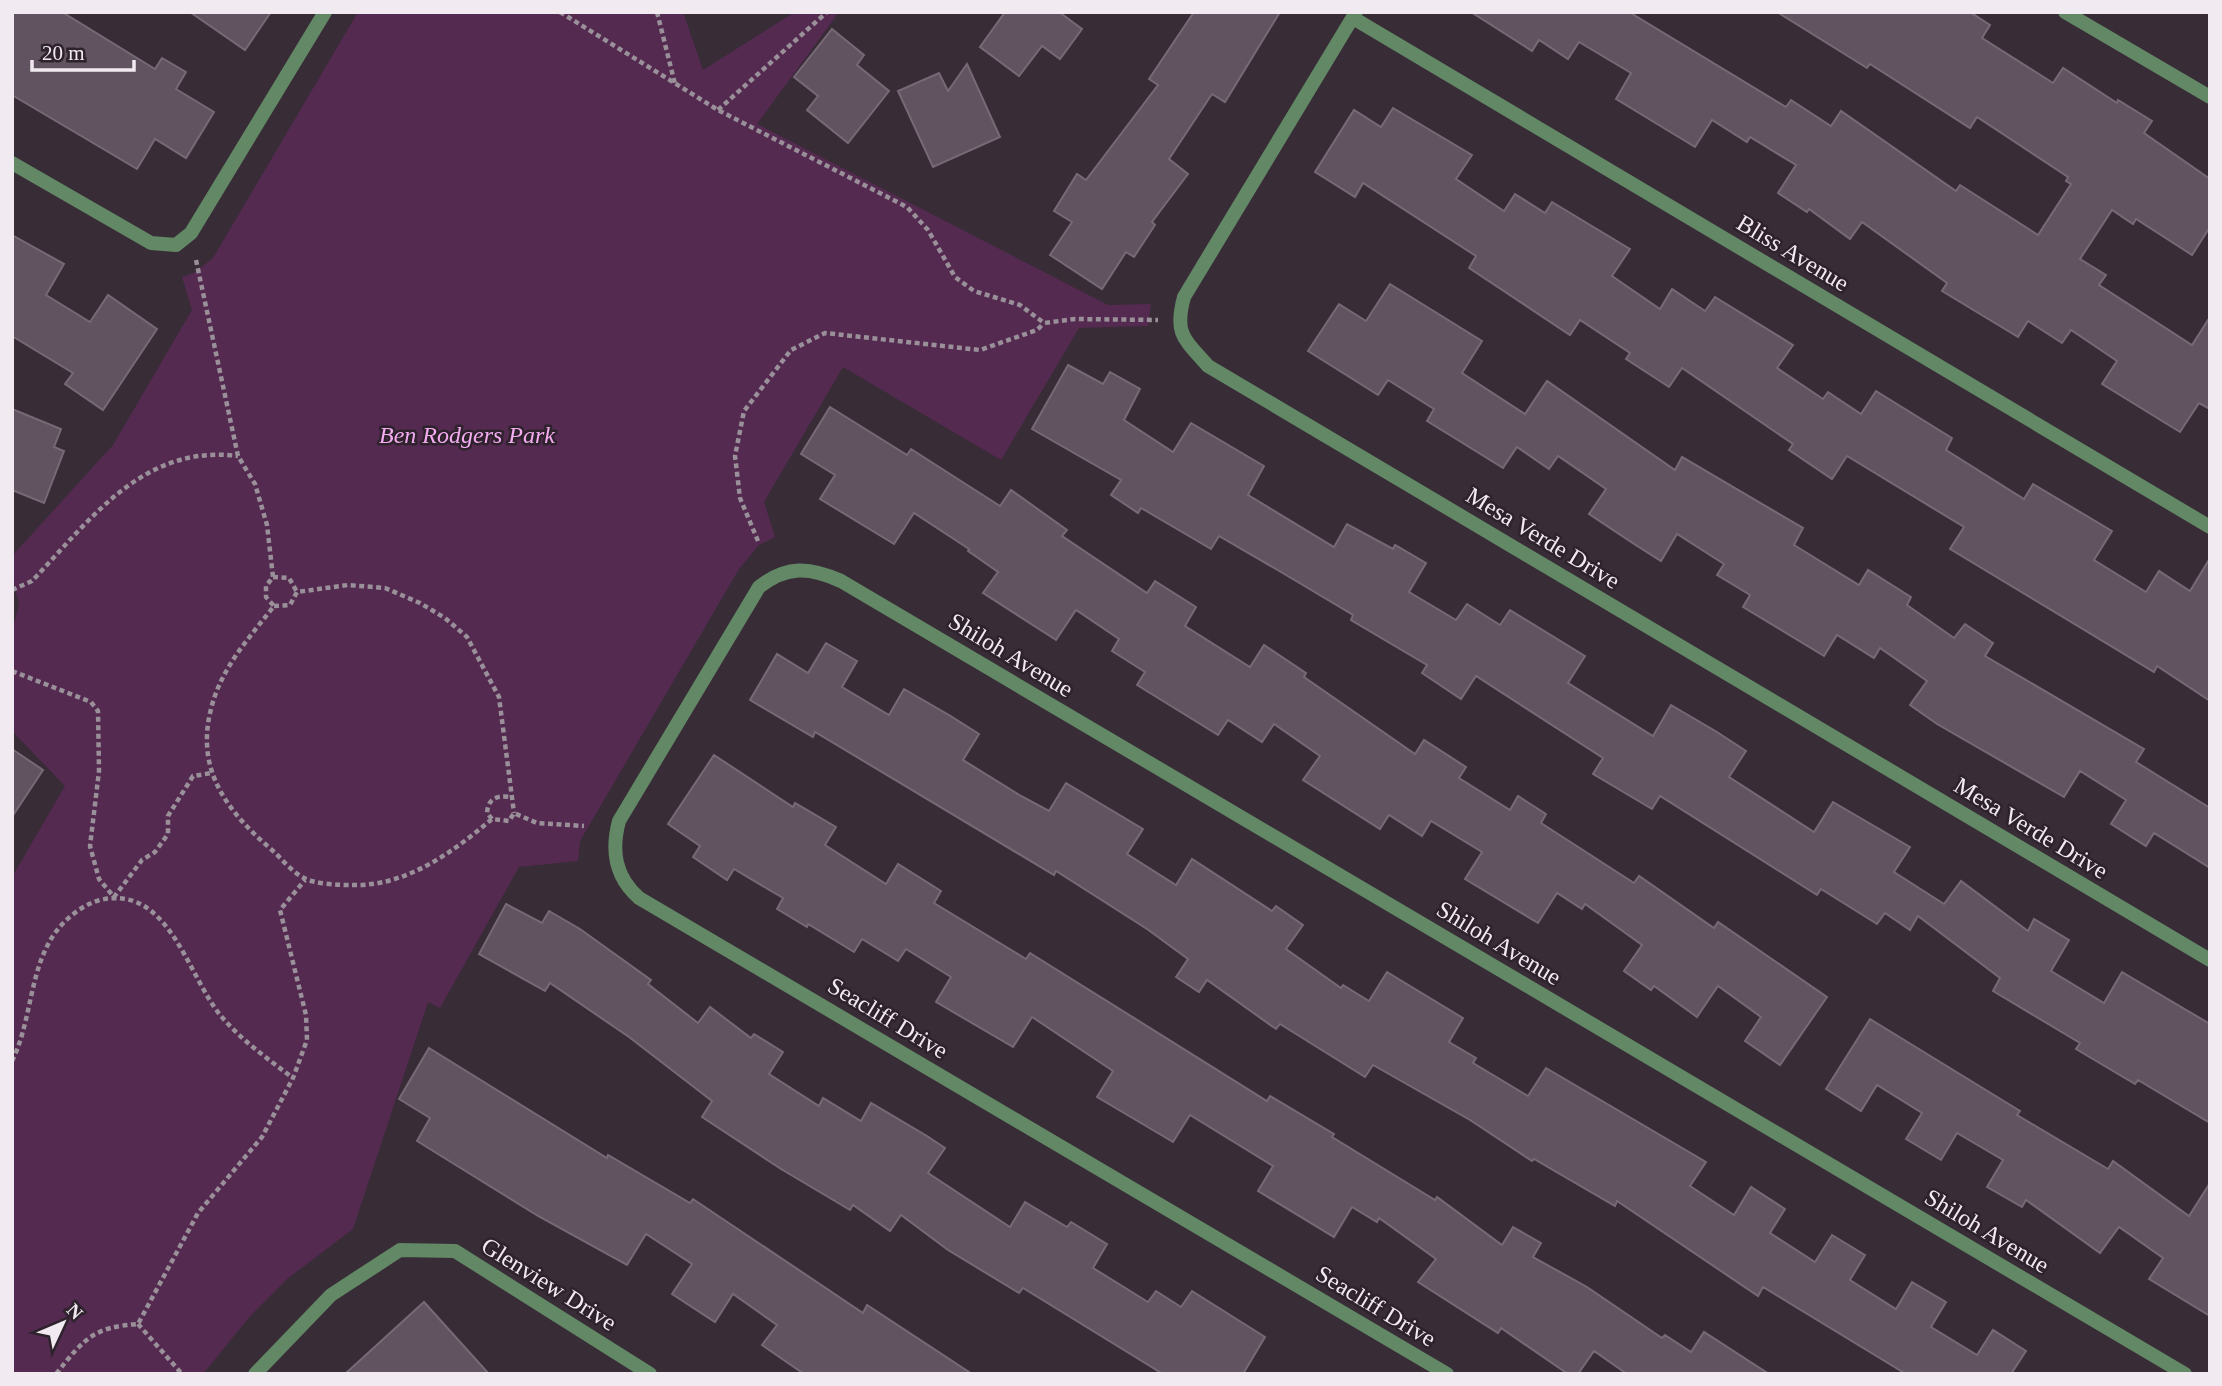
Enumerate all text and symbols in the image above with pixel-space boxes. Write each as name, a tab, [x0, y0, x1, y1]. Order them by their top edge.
scale bar	[32, 28, 133, 72]
text: 20 m	[42, 41, 85, 65]
street label: Bliss Avenue	[1732, 210, 1854, 296]
park label: Ben Rodgers Park	[379, 422, 555, 448]
street label: Mesa Verde Drive	[1462, 482, 1624, 594]
street label: Shiloh Avenue	[944, 608, 1078, 702]
street label: Mesa Verde Drive	[1950, 772, 2112, 884]
street label: Shiloh Avenue	[1432, 896, 1566, 990]
street label: Seacliff Drive	[824, 972, 952, 1064]
street label: Shiloh Avenue	[1920, 1184, 2054, 1278]
street label: Glenview Drive	[477, 1232, 621, 1336]
street label: Seacliff Drive	[1312, 1260, 1440, 1352]
north arrow	[28, 1288, 98, 1358]
text: N	[63, 1299, 87, 1324]

